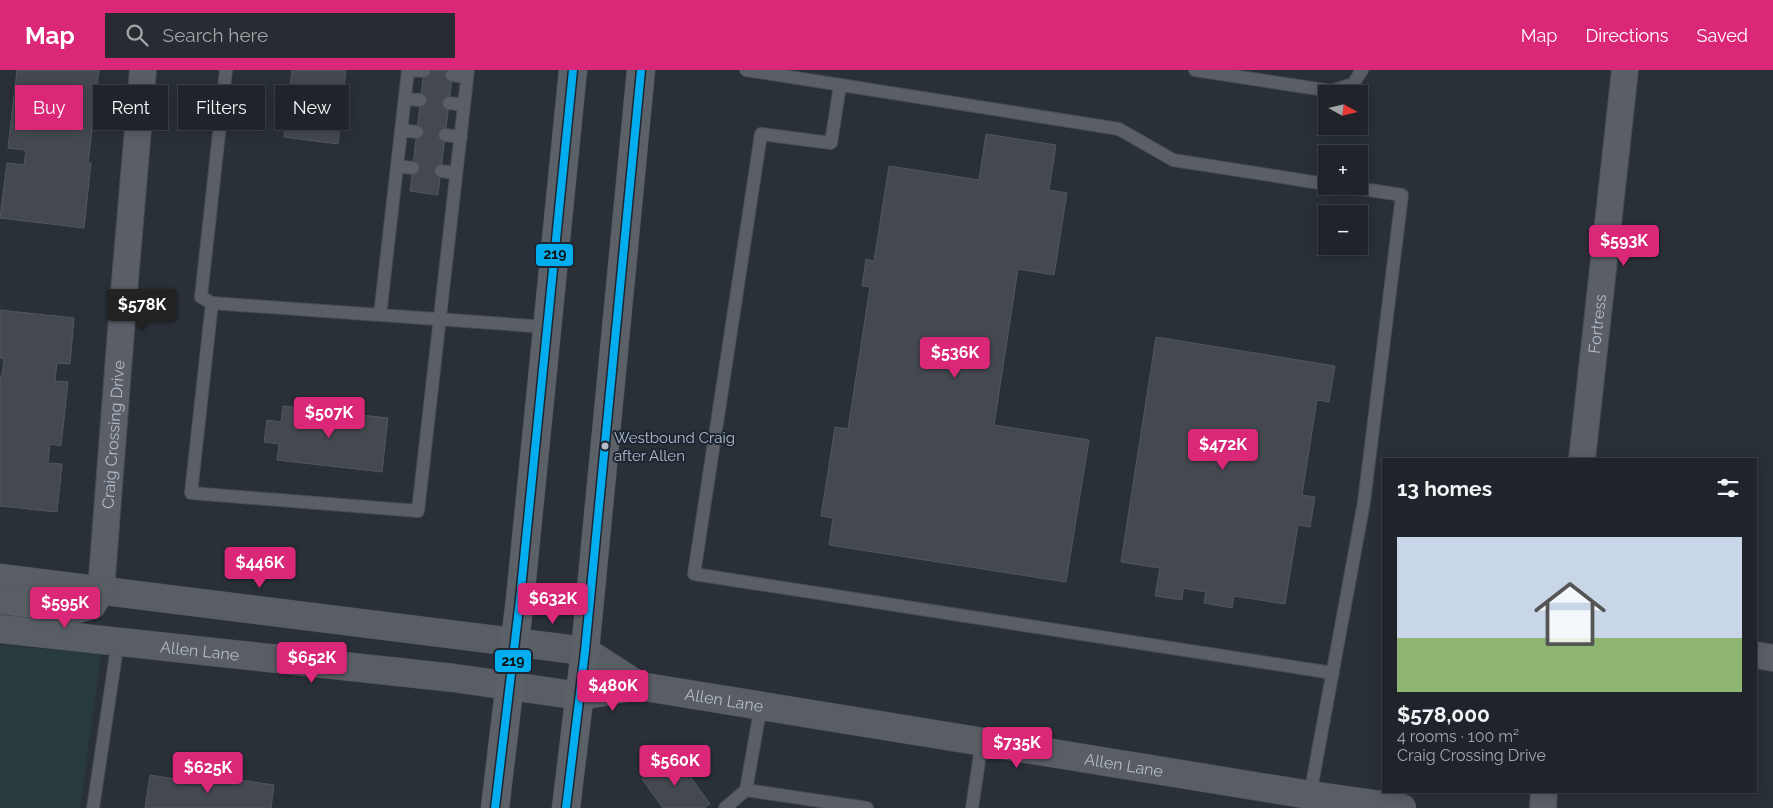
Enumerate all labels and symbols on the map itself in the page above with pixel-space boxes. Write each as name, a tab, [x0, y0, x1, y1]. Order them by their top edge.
north arrow	[1318, 85, 1368, 135]
pin: $593K	[1589, 224, 1659, 267]
line badge: 219	[535, 243, 574, 267]
text: 219	[543, 246, 567, 262]
pin: $578K	[107, 288, 177, 331]
street label: Fortress	[1585, 293, 1610, 355]
pin: $536K	[920, 336, 990, 379]
street label: Craig Crossing Drive	[98, 359, 129, 510]
pin: $507K	[294, 396, 364, 439]
pin: $472K	[1188, 428, 1258, 471]
place label: Westbound Craig after Allen	[614, 429, 735, 465]
marker: Westbound Craig after Allen	[600, 441, 610, 451]
pin: $446K	[225, 546, 295, 589]
pin: $632K	[518, 582, 588, 625]
pin: $595K	[30, 586, 100, 629]
street label: Allen Lane	[159, 637, 240, 665]
pin: $652K	[277, 642, 347, 684]
line badge: 219	[494, 649, 532, 673]
text: 219	[501, 653, 525, 669]
pin: $480K	[578, 670, 648, 712]
street label: Allen Lane	[683, 685, 765, 716]
pin: $735K	[982, 726, 1052, 769]
pin: $560K	[640, 744, 710, 787]
street label: Allen Lane	[1083, 750, 1164, 781]
pin: $625K	[173, 752, 243, 794]

